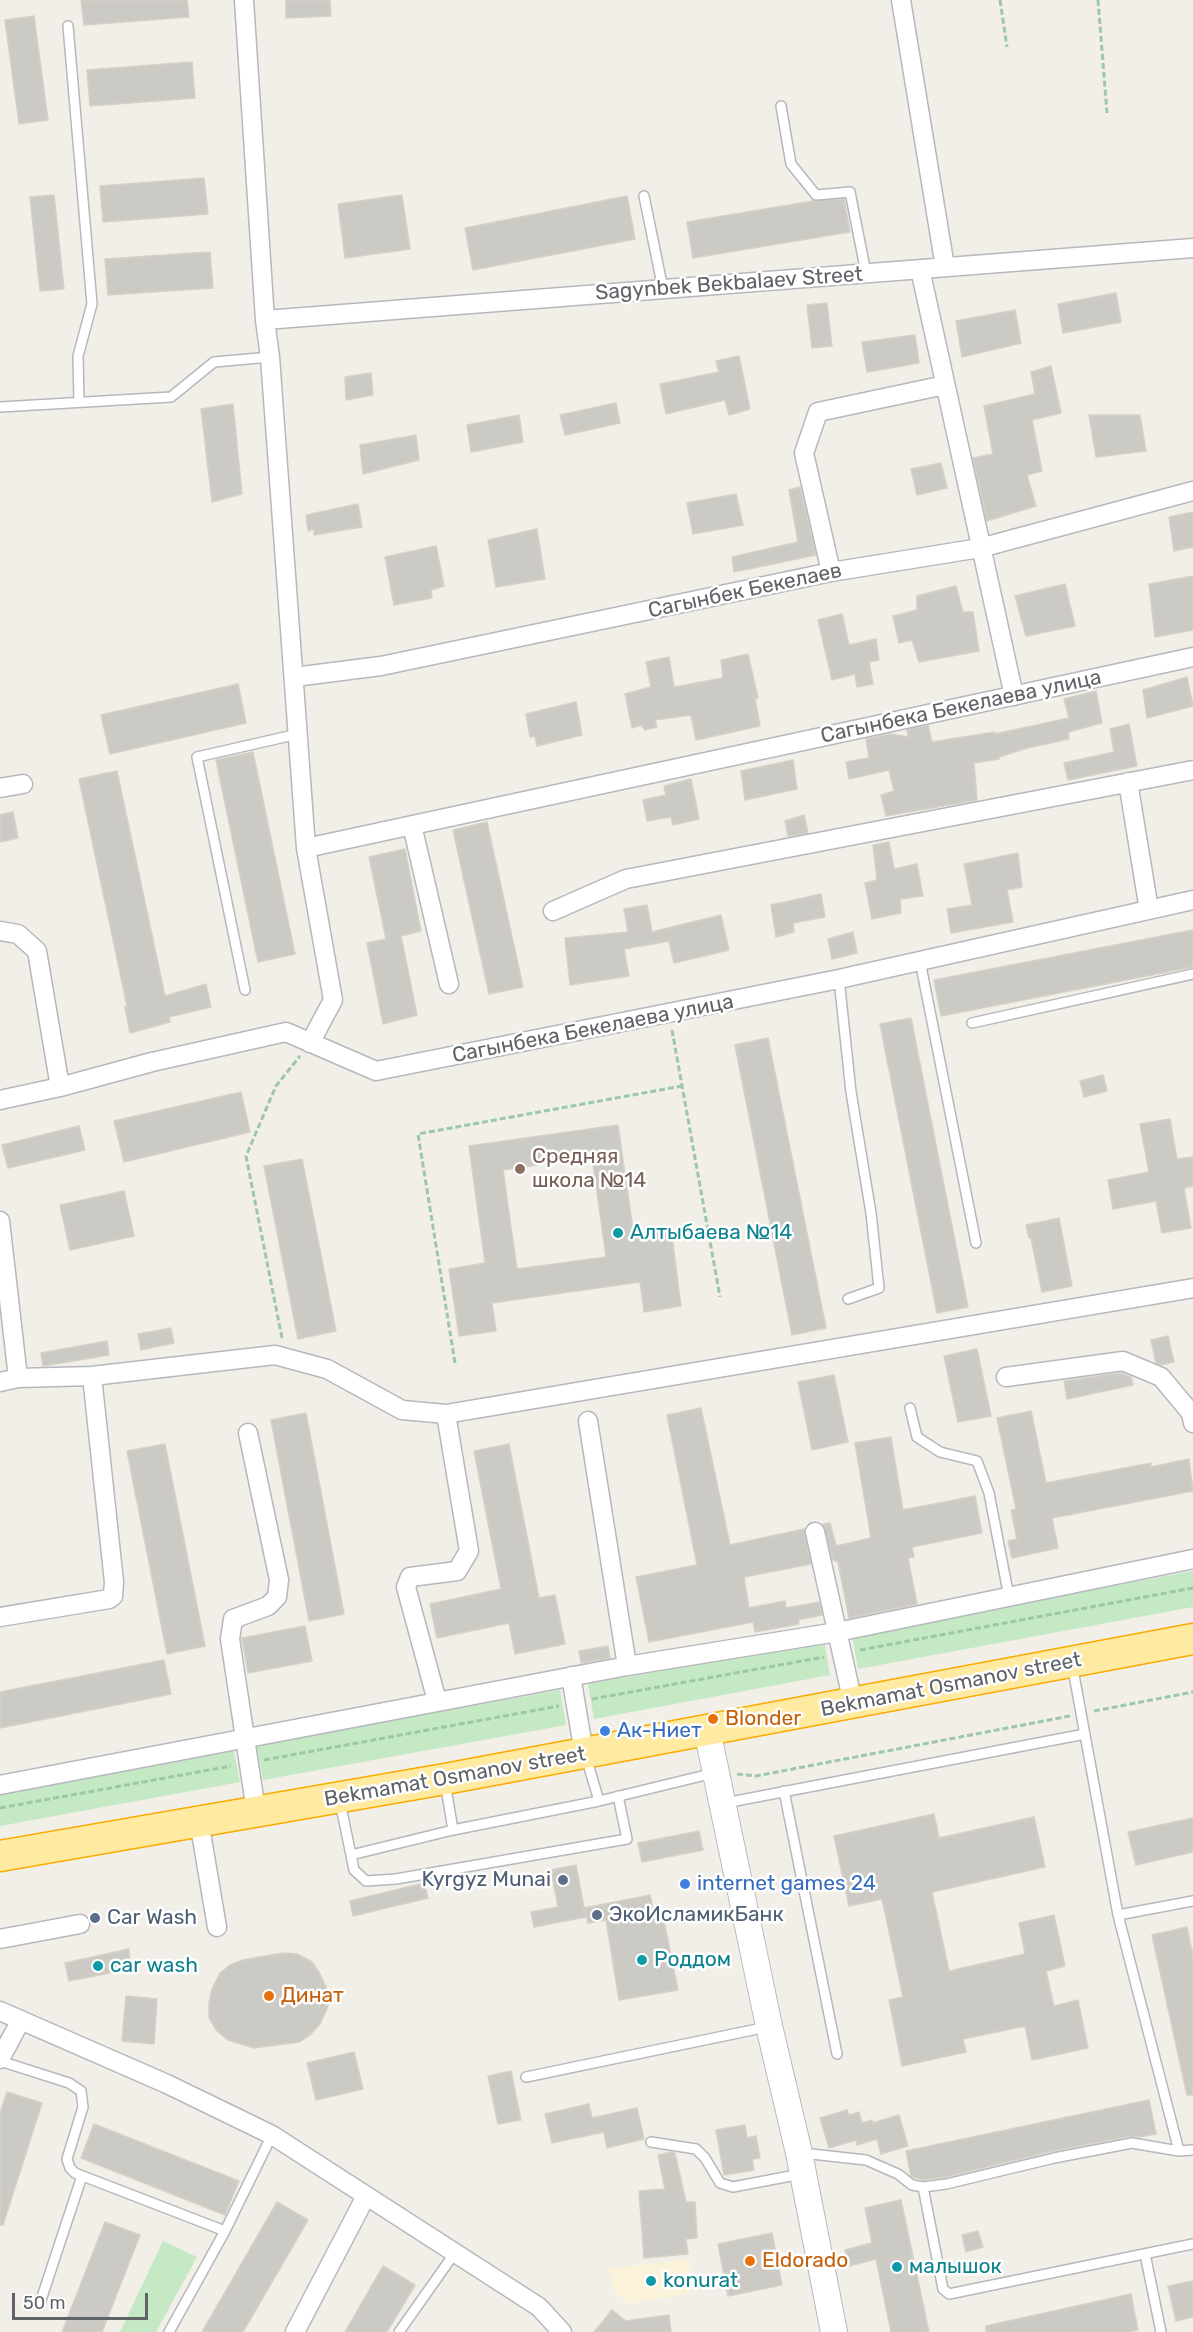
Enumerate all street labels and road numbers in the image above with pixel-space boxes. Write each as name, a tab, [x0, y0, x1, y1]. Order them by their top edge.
street label: Sagynbek Bekbalaev Street	[594, 262, 864, 306]
street label: Сагынбек Бекелаев	[646, 558, 844, 624]
street label: Сагынбека Бекелаева улица	[818, 665, 1104, 749]
street label: Сагынбека Бекелаева улица	[450, 989, 736, 1069]
street label: Bekmamat Osmanov street	[818, 1647, 1084, 1723]
street label: Bekmamat Osmanov street	[322, 1742, 588, 1812]

